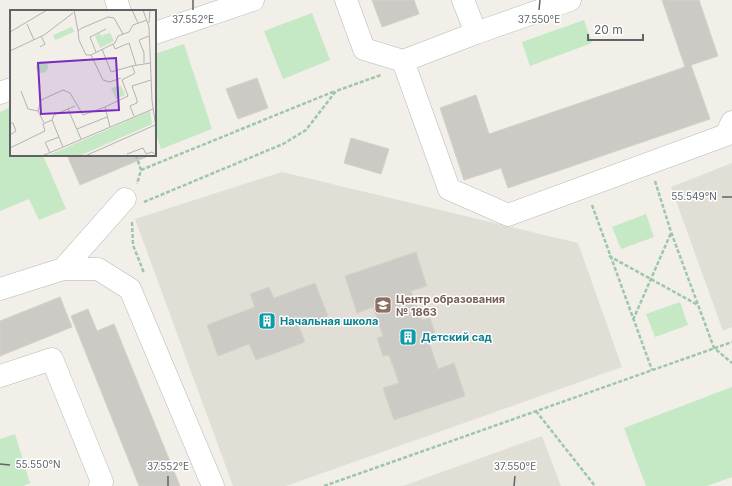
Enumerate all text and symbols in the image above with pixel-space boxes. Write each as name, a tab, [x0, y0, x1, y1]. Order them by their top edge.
inset map	[10, 10, 156, 156]
text: 37.552°E	[172, 13, 214, 25]
text: 37.550°E	[518, 13, 560, 25]
scale bar	[588, 16, 643, 42]
text: 20 m	[594, 22, 623, 37]
text: 55.549°N	[671, 190, 717, 202]
place label: Центр образования № 1863	[396, 292, 505, 319]
school or university icon: Центр образования № 1863	[373, 295, 393, 315]
building icon: Начальная школа	[257, 311, 277, 331]
place label: Начальная школа	[280, 314, 378, 328]
building icon: Детский сад	[398, 327, 418, 347]
place label: Детский сад	[421, 330, 493, 344]
text: 55.550°N	[15, 458, 61, 470]
text: 37.552°E	[147, 460, 189, 472]
text: 37.550°E	[494, 460, 536, 472]

